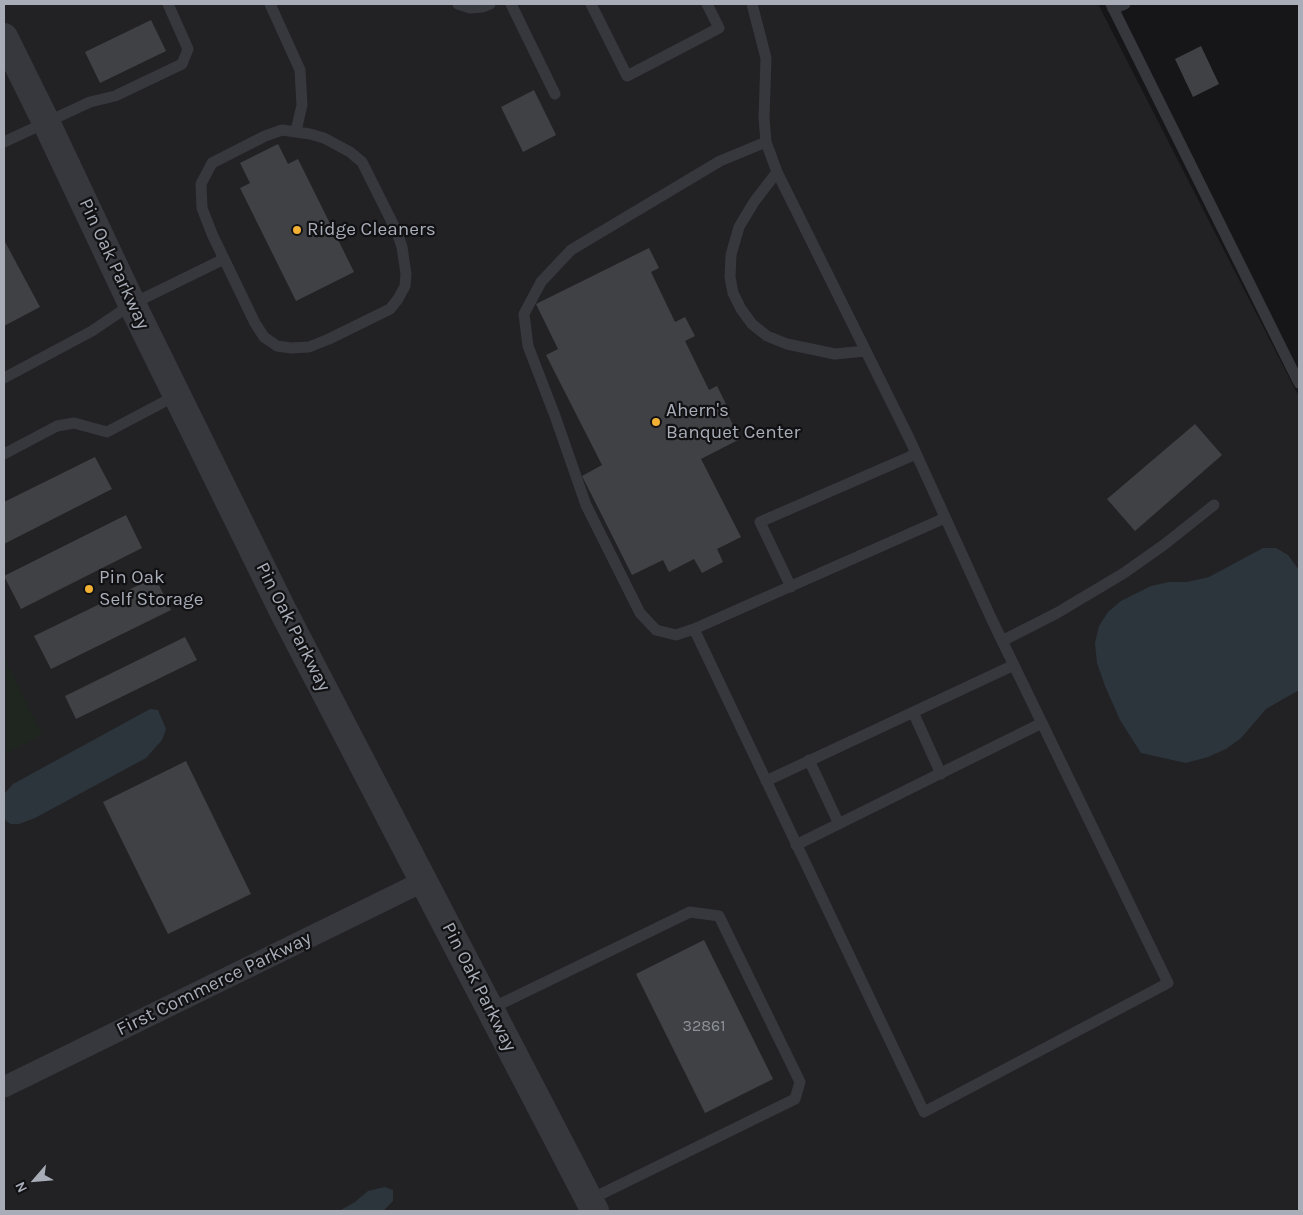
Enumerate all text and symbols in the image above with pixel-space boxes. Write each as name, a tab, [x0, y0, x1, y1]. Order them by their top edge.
street label: Pin Oak Parkway	[74, 195, 154, 333]
place label: Ridge Cleaners	[307, 219, 436, 241]
marker: Ridge Cleaners	[291, 224, 303, 236]
place label: Ahern's Banquet Center	[666, 400, 800, 444]
marker: Ahern's Banquet Center	[650, 416, 662, 428]
street label: Pin Oak Parkway	[251, 559, 335, 695]
place label: Pin Oak Self Storage	[99, 567, 203, 611]
marker: Pin Oak Self Storage	[83, 583, 95, 595]
street label: Pin Oak Parkway	[437, 919, 521, 1055]
street label: First Commerce Parkway	[113, 927, 315, 1041]
house number: 32861	[683, 1016, 725, 1036]
north arrow	[10, 1155, 60, 1205]
text: N	[11, 1179, 31, 1195]

